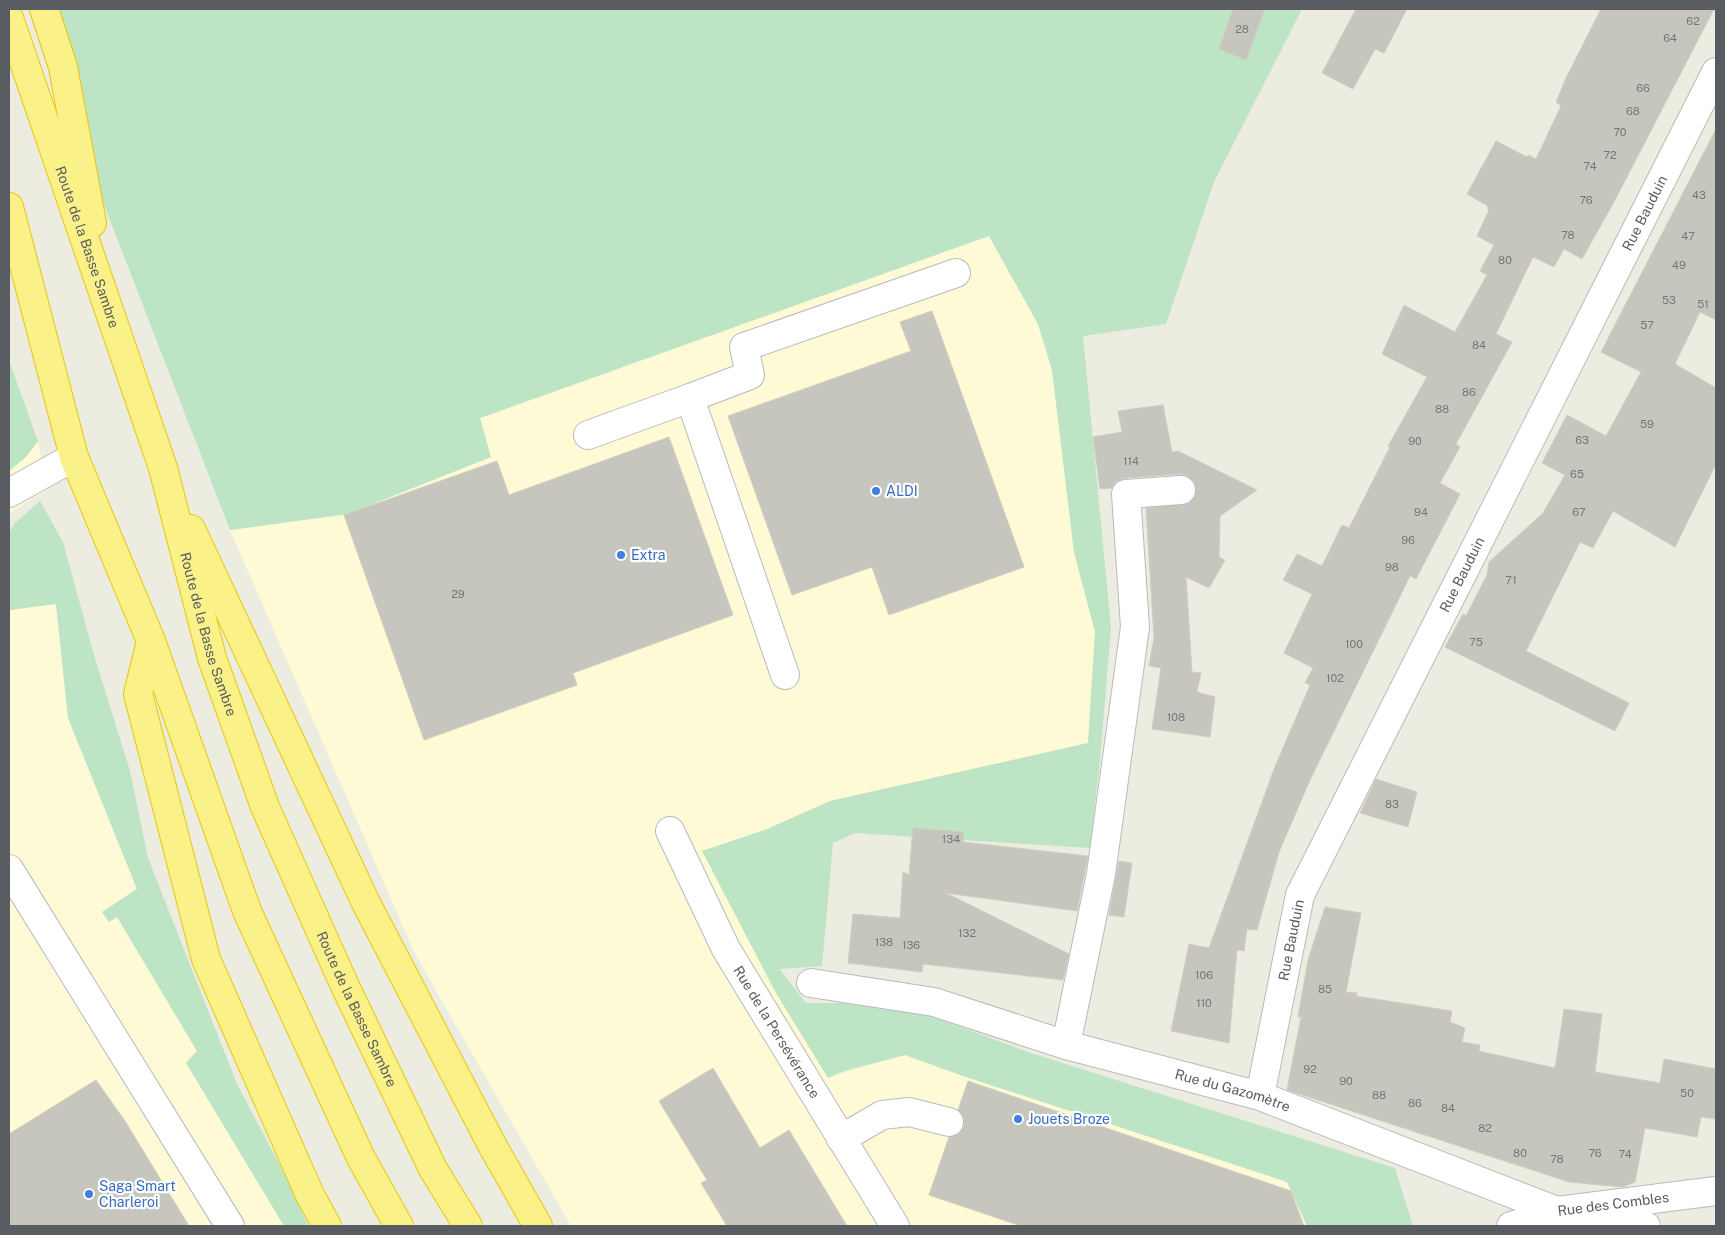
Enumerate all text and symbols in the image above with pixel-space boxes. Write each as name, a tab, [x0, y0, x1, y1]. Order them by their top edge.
house number: 62	[1686, 15, 1700, 27]
house number: 28	[1235, 23, 1249, 35]
house number: 64	[1663, 32, 1677, 44]
house number: 66	[1636, 82, 1650, 94]
house number: 68	[1626, 105, 1640, 117]
house number: 70	[1613, 126, 1627, 138]
house number: 72	[1603, 149, 1617, 161]
house number: 74	[1583, 160, 1597, 172]
street label: Route de la Basse Sambre	[52, 164, 122, 330]
street label: Rue Bauduin	[1619, 173, 1670, 253]
house number: 43	[1692, 189, 1706, 201]
house number: 76	[1579, 194, 1593, 206]
house number: 78	[1561, 229, 1575, 241]
house number: 47	[1681, 230, 1695, 242]
house number: 80	[1498, 254, 1512, 266]
house number: 49	[1672, 259, 1686, 271]
house number: 53	[1662, 294, 1676, 306]
house number: 51	[1697, 298, 1709, 310]
house number: 57	[1640, 319, 1654, 331]
house number: 84	[1472, 339, 1486, 351]
house number: 86	[1462, 386, 1476, 398]
house number: 88	[1435, 403, 1449, 415]
house number: 59	[1640, 418, 1654, 430]
house number: 63	[1575, 434, 1589, 446]
house number: 90	[1408, 435, 1422, 447]
house number: 114	[1123, 455, 1139, 467]
house number: 65	[1570, 468, 1584, 480]
place label: ALDI	[886, 483, 918, 499]
marker: ALDI	[870, 485, 882, 497]
house number: 94	[1414, 506, 1428, 518]
house number: 67	[1572, 506, 1586, 518]
house number: 96	[1401, 534, 1415, 546]
street label: Rue Bauduin	[1436, 534, 1488, 615]
place label: Extra	[631, 547, 666, 563]
marker: Extra	[615, 549, 627, 561]
street label: Route de la Basse Sambre	[177, 551, 240, 718]
house number: 98	[1385, 561, 1399, 573]
house number: 71	[1505, 574, 1517, 586]
house number: 29	[451, 588, 465, 600]
house number: 75	[1469, 636, 1483, 648]
house number: 100	[1345, 638, 1363, 650]
house number: 102	[1326, 672, 1344, 684]
house number: 108	[1167, 711, 1185, 723]
house number: 83	[1385, 798, 1399, 810]
house number: 134	[942, 833, 960, 845]
street label: Rue Bauduin	[1275, 898, 1307, 982]
house number: 132	[958, 927, 976, 939]
street label: Route de la Basse Sambre	[314, 929, 400, 1090]
house number: 138	[875, 936, 893, 948]
house number: 136	[902, 939, 920, 951]
street label: Rue de la Persévérance	[730, 963, 823, 1101]
house number: 106	[1195, 969, 1213, 981]
house number: 85	[1318, 983, 1332, 995]
house number: 110	[1196, 997, 1212, 1009]
house number: 92	[1303, 1063, 1317, 1075]
street label: Rue du Gazomètre	[1173, 1066, 1293, 1115]
house number: 90	[1339, 1075, 1353, 1087]
house number: 50	[1680, 1087, 1694, 1099]
house number: 88	[1372, 1089, 1386, 1101]
house number: 86	[1408, 1097, 1422, 1109]
house number: 84	[1441, 1102, 1455, 1114]
place label: Jouets Broze	[1028, 1111, 1110, 1127]
marker: Jouets Broze	[1012, 1113, 1024, 1125]
house number: 82	[1478, 1122, 1492, 1134]
house number: 80	[1513, 1147, 1527, 1159]
house number: 76	[1588, 1147, 1602, 1159]
house number: 74	[1618, 1148, 1632, 1160]
house number: 78	[1550, 1153, 1564, 1165]
place label: Saga Smart Charleroi	[99, 1178, 176, 1210]
marker: Saga Smart Charleroi	[83, 1188, 95, 1200]
street label: Rue des Combles	[1557, 1189, 1670, 1219]

